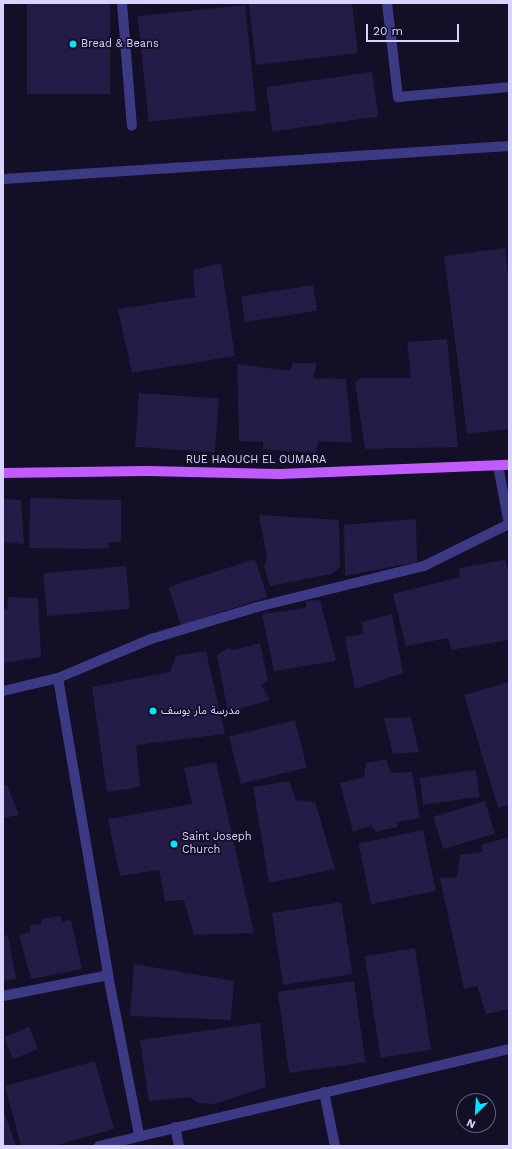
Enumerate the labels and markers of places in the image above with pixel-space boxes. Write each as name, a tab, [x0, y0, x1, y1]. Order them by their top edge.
place label: Bread & Beans	[81, 37, 159, 51]
marker: Bread & Beans	[68, 39, 78, 49]
place label: مدرسة مار يوسف	[161, 704, 240, 718]
marker: مدرسة مار يوسف	[148, 706, 158, 716]
place label: Saint Joseph Church	[182, 831, 252, 857]
marker: Saint Joseph Church	[169, 839, 179, 849]

